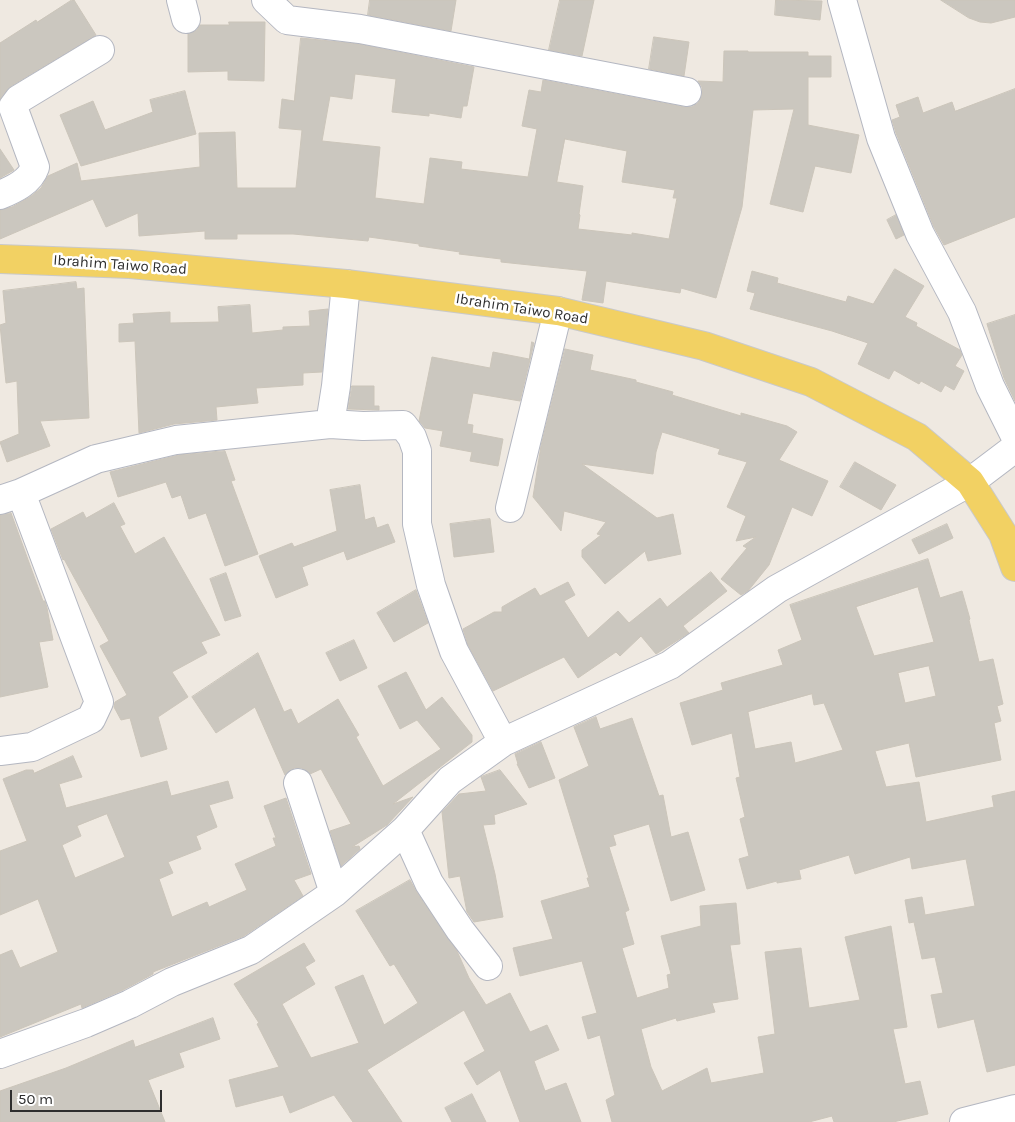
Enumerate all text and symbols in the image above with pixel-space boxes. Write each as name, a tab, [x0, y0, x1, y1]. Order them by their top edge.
street label: Ibrahim Taiwo Road	[53, 251, 187, 279]
street label: Ibrahim Taiwo Road	[454, 290, 590, 328]
scale bar	[12, 1080, 165, 1112]
text: 50 m	[18, 1090, 53, 1108]

